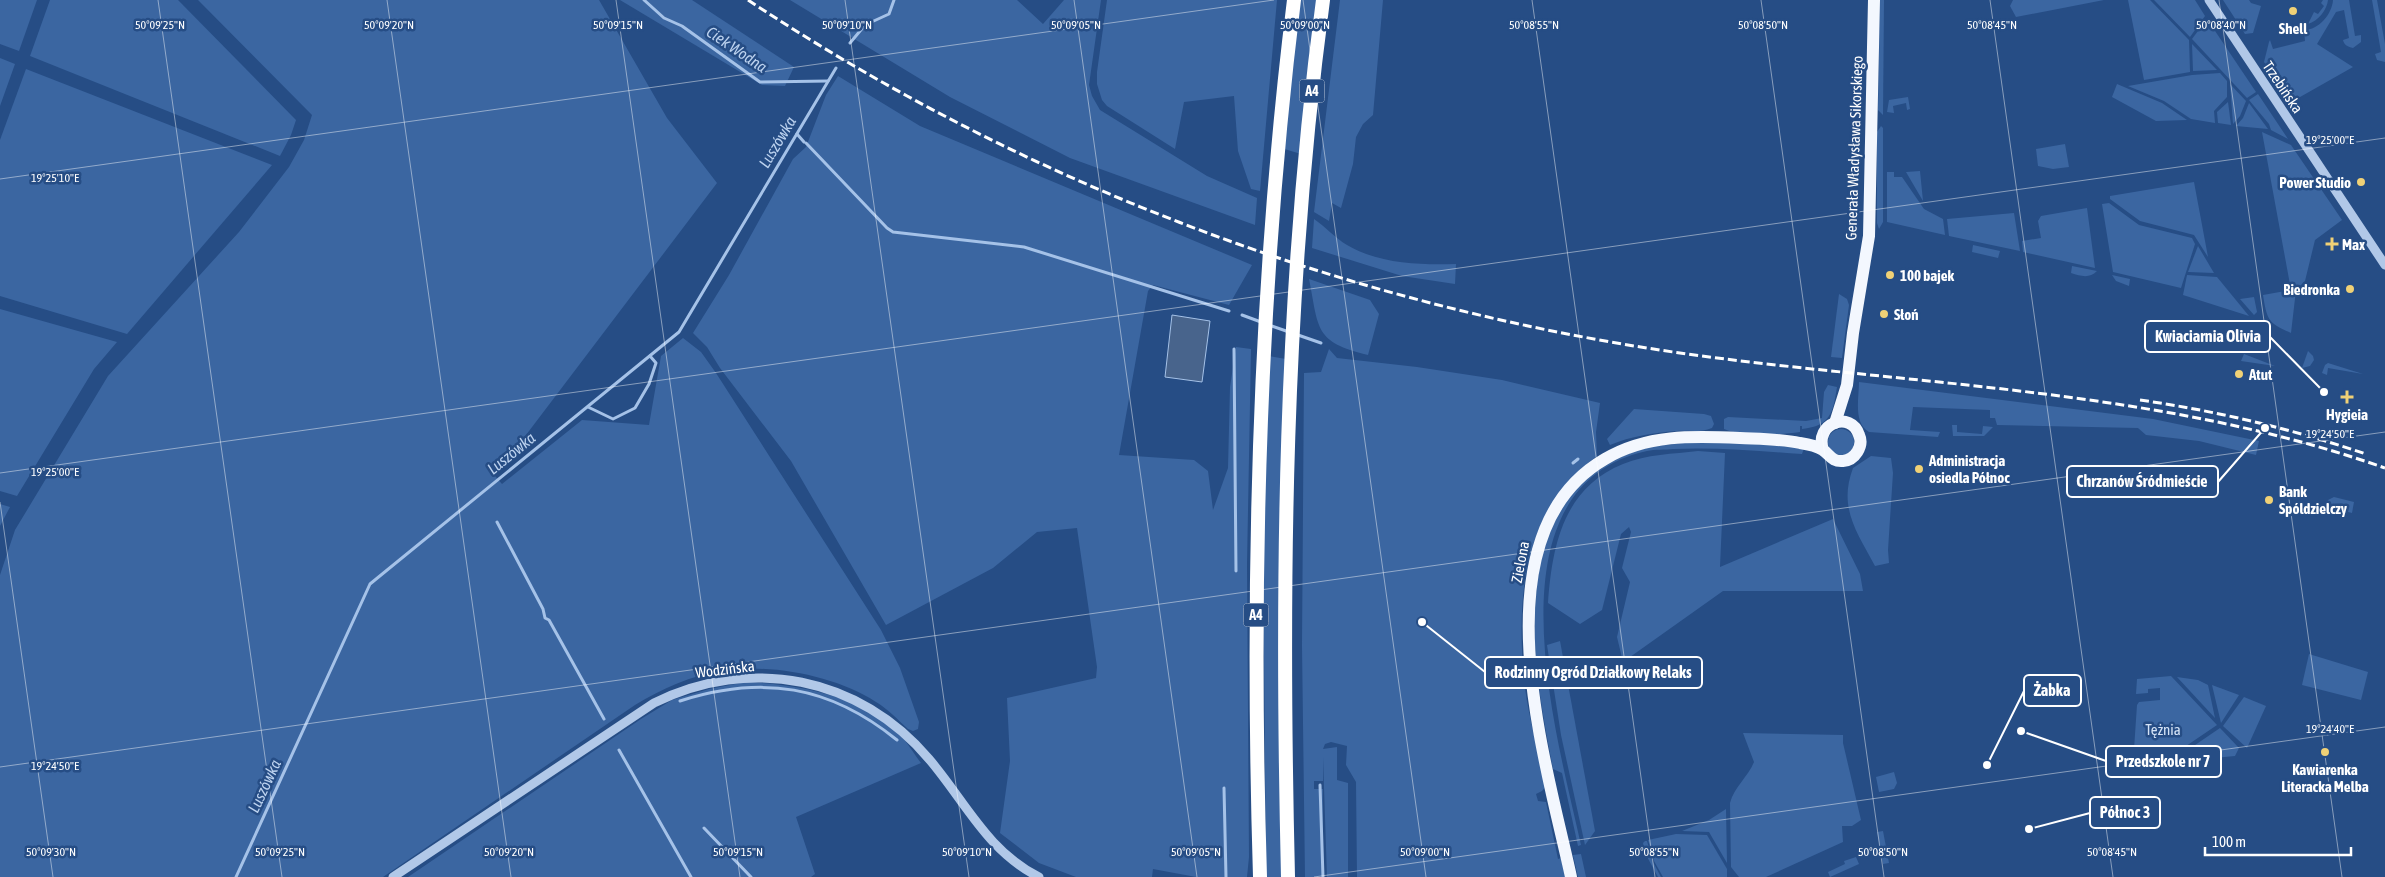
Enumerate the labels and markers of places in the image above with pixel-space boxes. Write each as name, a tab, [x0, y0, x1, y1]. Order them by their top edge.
marker: Shell	[2287, 5, 2299, 17]
place label: Shell	[2279, 20, 2308, 37]
place label: Power Studio	[2279, 174, 2351, 191]
marker: Power Studio	[2355, 176, 2367, 188]
place label: Max	[2342, 236, 2365, 253]
marker: Max	[2326, 238, 2338, 250]
place label: 100 bajek	[1900, 267, 1955, 284]
marker: 100 bajek	[1884, 269, 1896, 281]
place label: Biedronka	[2283, 281, 2340, 298]
marker: Biedronka	[2344, 283, 2356, 295]
place label: Słoń	[1894, 306, 1918, 323]
marker: Słoń	[1878, 308, 1890, 320]
callout: Kwiaciarnia Olivia	[2145, 321, 2270, 352]
place label: Atut	[2248, 366, 2273, 383]
marker: Atut	[2233, 368, 2245, 380]
marker: Hygieia	[2341, 391, 2353, 403]
place label: Hygieia	[2326, 406, 2368, 423]
place label: Administracja osiedla Północ	[1928, 452, 2010, 486]
marker: Administracja osiedla Północ	[1913, 463, 1925, 475]
callout: Chrzanów Śródmieście	[2067, 466, 2218, 497]
place label: Bank Spóldzielczy	[2279, 483, 2348, 517]
marker: Bank Spóldzielczy	[2263, 494, 2275, 506]
callout: Rodzinny Ogród Działkowy Relaks	[1485, 657, 1702, 688]
callout: Żabka	[2024, 675, 2081, 706]
callout: Przedszkole nr 7	[2106, 746, 2221, 777]
marker: Kawiarenka Literacka Melba	[2319, 746, 2331, 758]
place label: Kawiarenka Literacka Melba	[2281, 761, 2369, 795]
callout: Północ 3	[2090, 797, 2160, 828]

